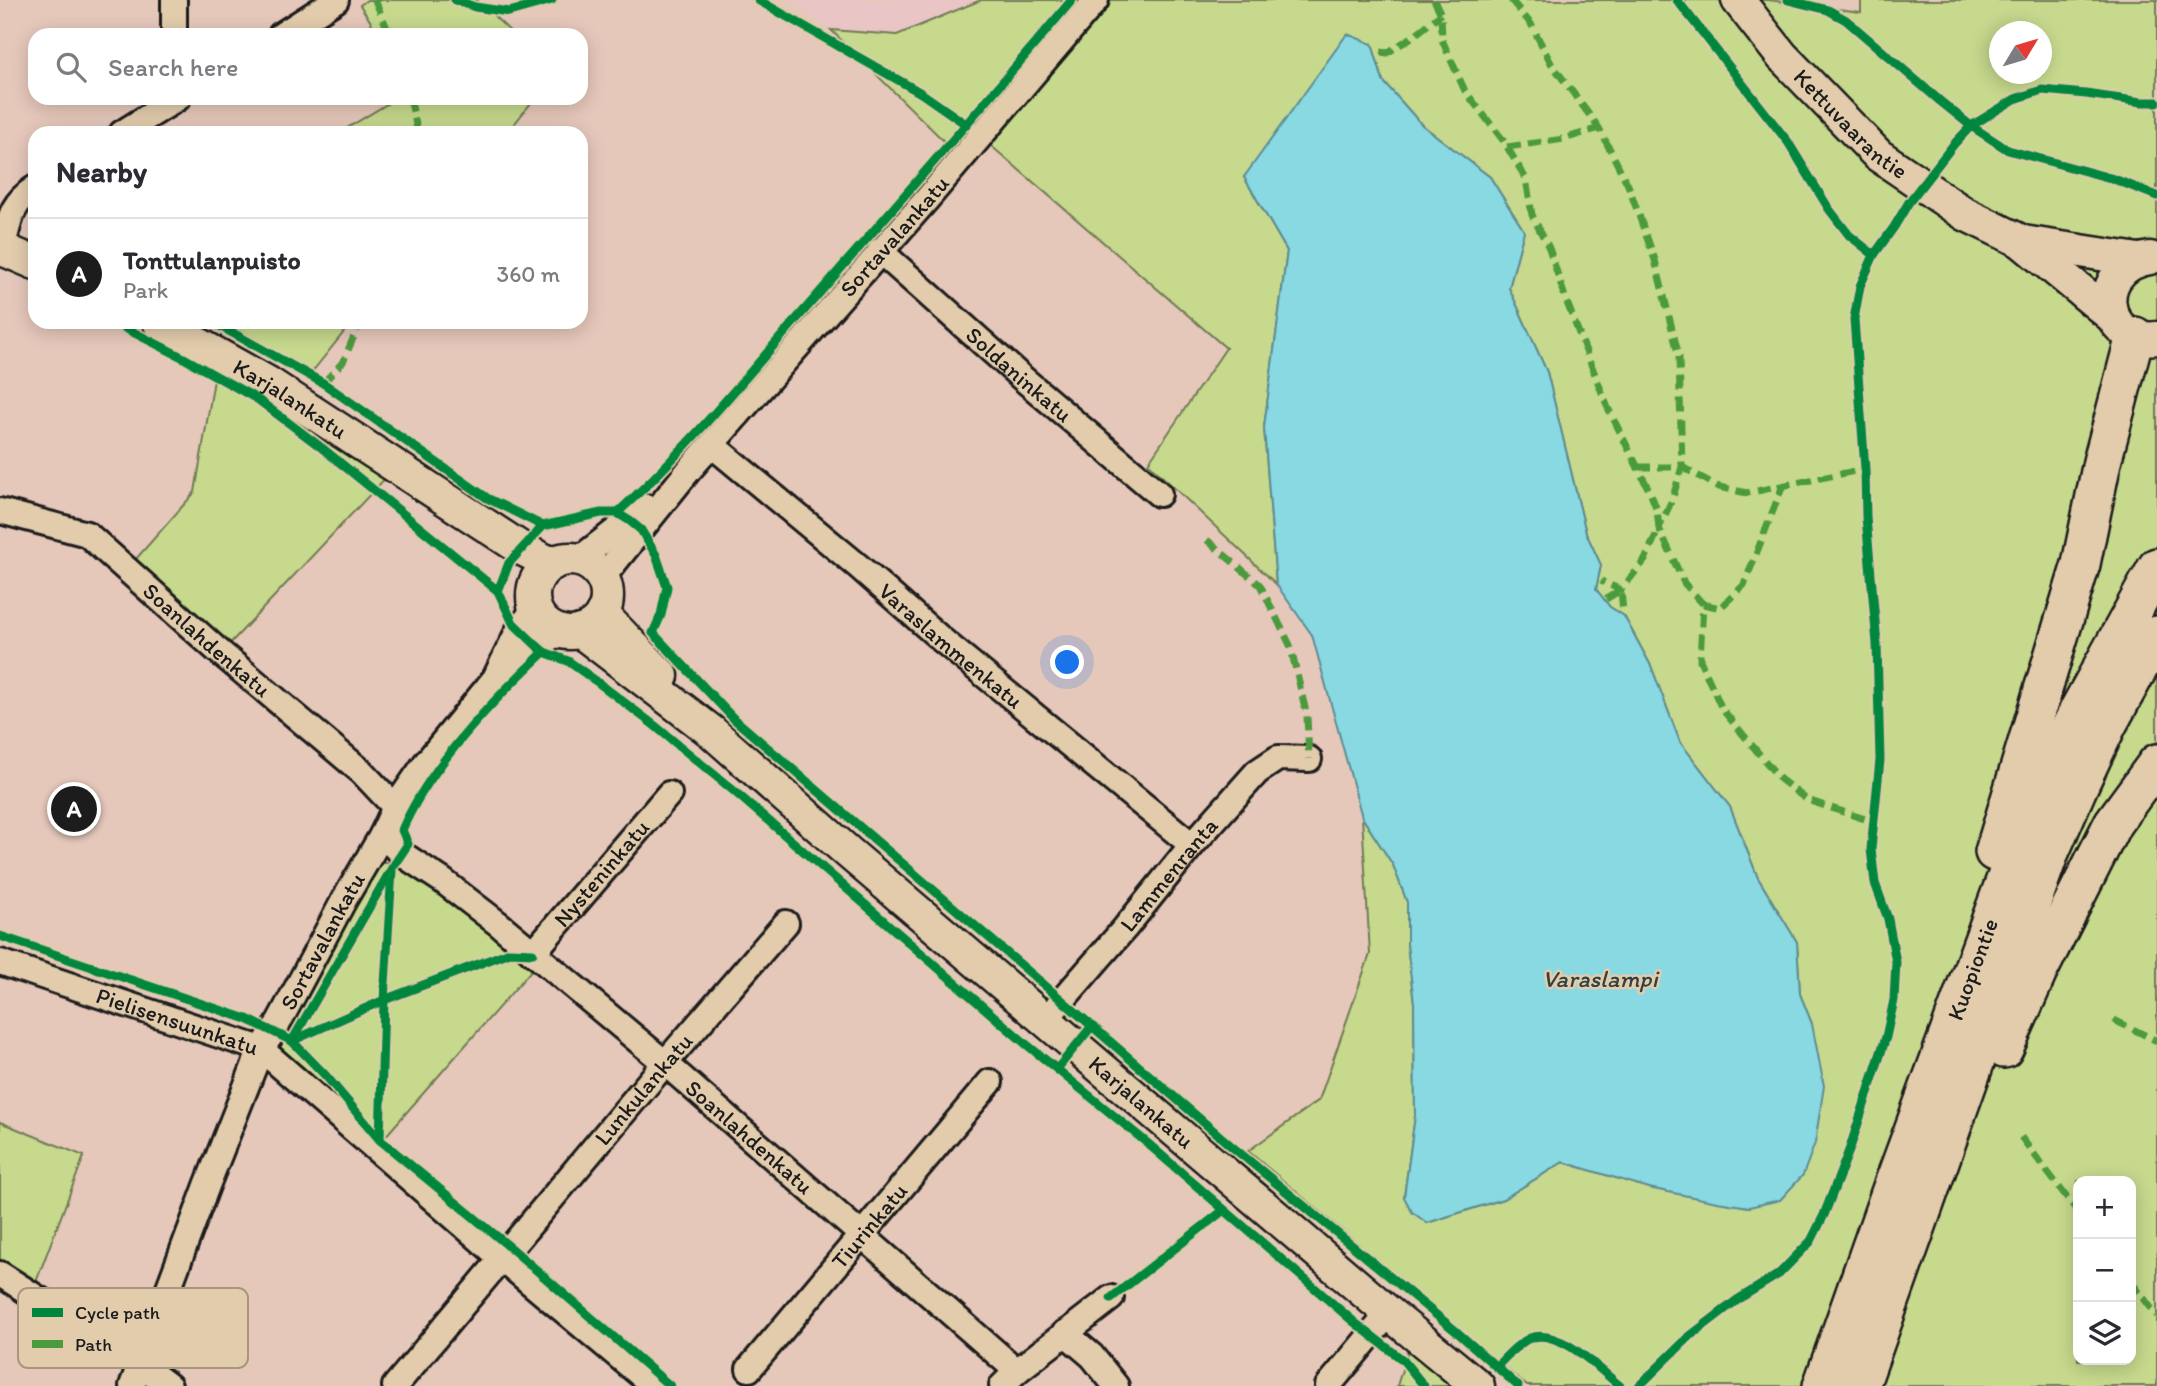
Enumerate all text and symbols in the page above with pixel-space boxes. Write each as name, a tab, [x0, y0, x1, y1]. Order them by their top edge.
north arrow	[1989, 21, 2052, 84]
search box	[28, 28, 588, 105]
icon: search	[52, 48, 90, 86]
text: Search here	[108, 51, 238, 83]
street label: Kettuvaarantie	[1788, 63, 1913, 185]
text: Nearby	[56, 153, 147, 190]
street label: Sortavalankatu	[834, 170, 955, 302]
text: Tonttulanpuisto	[123, 244, 301, 276]
text: A	[72, 260, 86, 288]
text: 360 m	[497, 260, 560, 288]
text: Park	[123, 276, 168, 304]
street label: Soldaninkatu	[960, 321, 1078, 429]
street label: Karjalankatu	[228, 352, 353, 445]
street label: Soanlahdenkatu	[137, 577, 277, 703]
street label: Varaslammenkatu	[873, 577, 1029, 715]
your location	[1050, 645, 1084, 679]
pin: A	[51, 783, 97, 835]
street label: Lammenranta	[1114, 812, 1224, 937]
street label: Nysteninkatu	[548, 814, 655, 933]
street label: Sortavalankatu	[274, 867, 371, 1015]
street label: Kuopiontie	[1941, 915, 2004, 1024]
water label: Varaslampi	[1542, 964, 1660, 993]
street label: Pielisensuunkatu	[93, 981, 263, 1061]
street label: Lunkulankatu	[588, 1027, 699, 1151]
street label: Karjalankatu	[1083, 1049, 1200, 1155]
street label: Soanlahdenkatu	[680, 1074, 819, 1200]
map controls	[2073, 1176, 2136, 1365]
button: +	[2073, 1176, 2136, 1239]
street label: Tiurinkatu	[825, 1177, 914, 1274]
button: −	[2073, 1239, 2136, 1302]
legend	[18, 1288, 248, 1368]
text: Cycle path	[75, 1301, 160, 1324]
button: layers	[2073, 1302, 2136, 1365]
text: Path	[75, 1333, 112, 1356]

